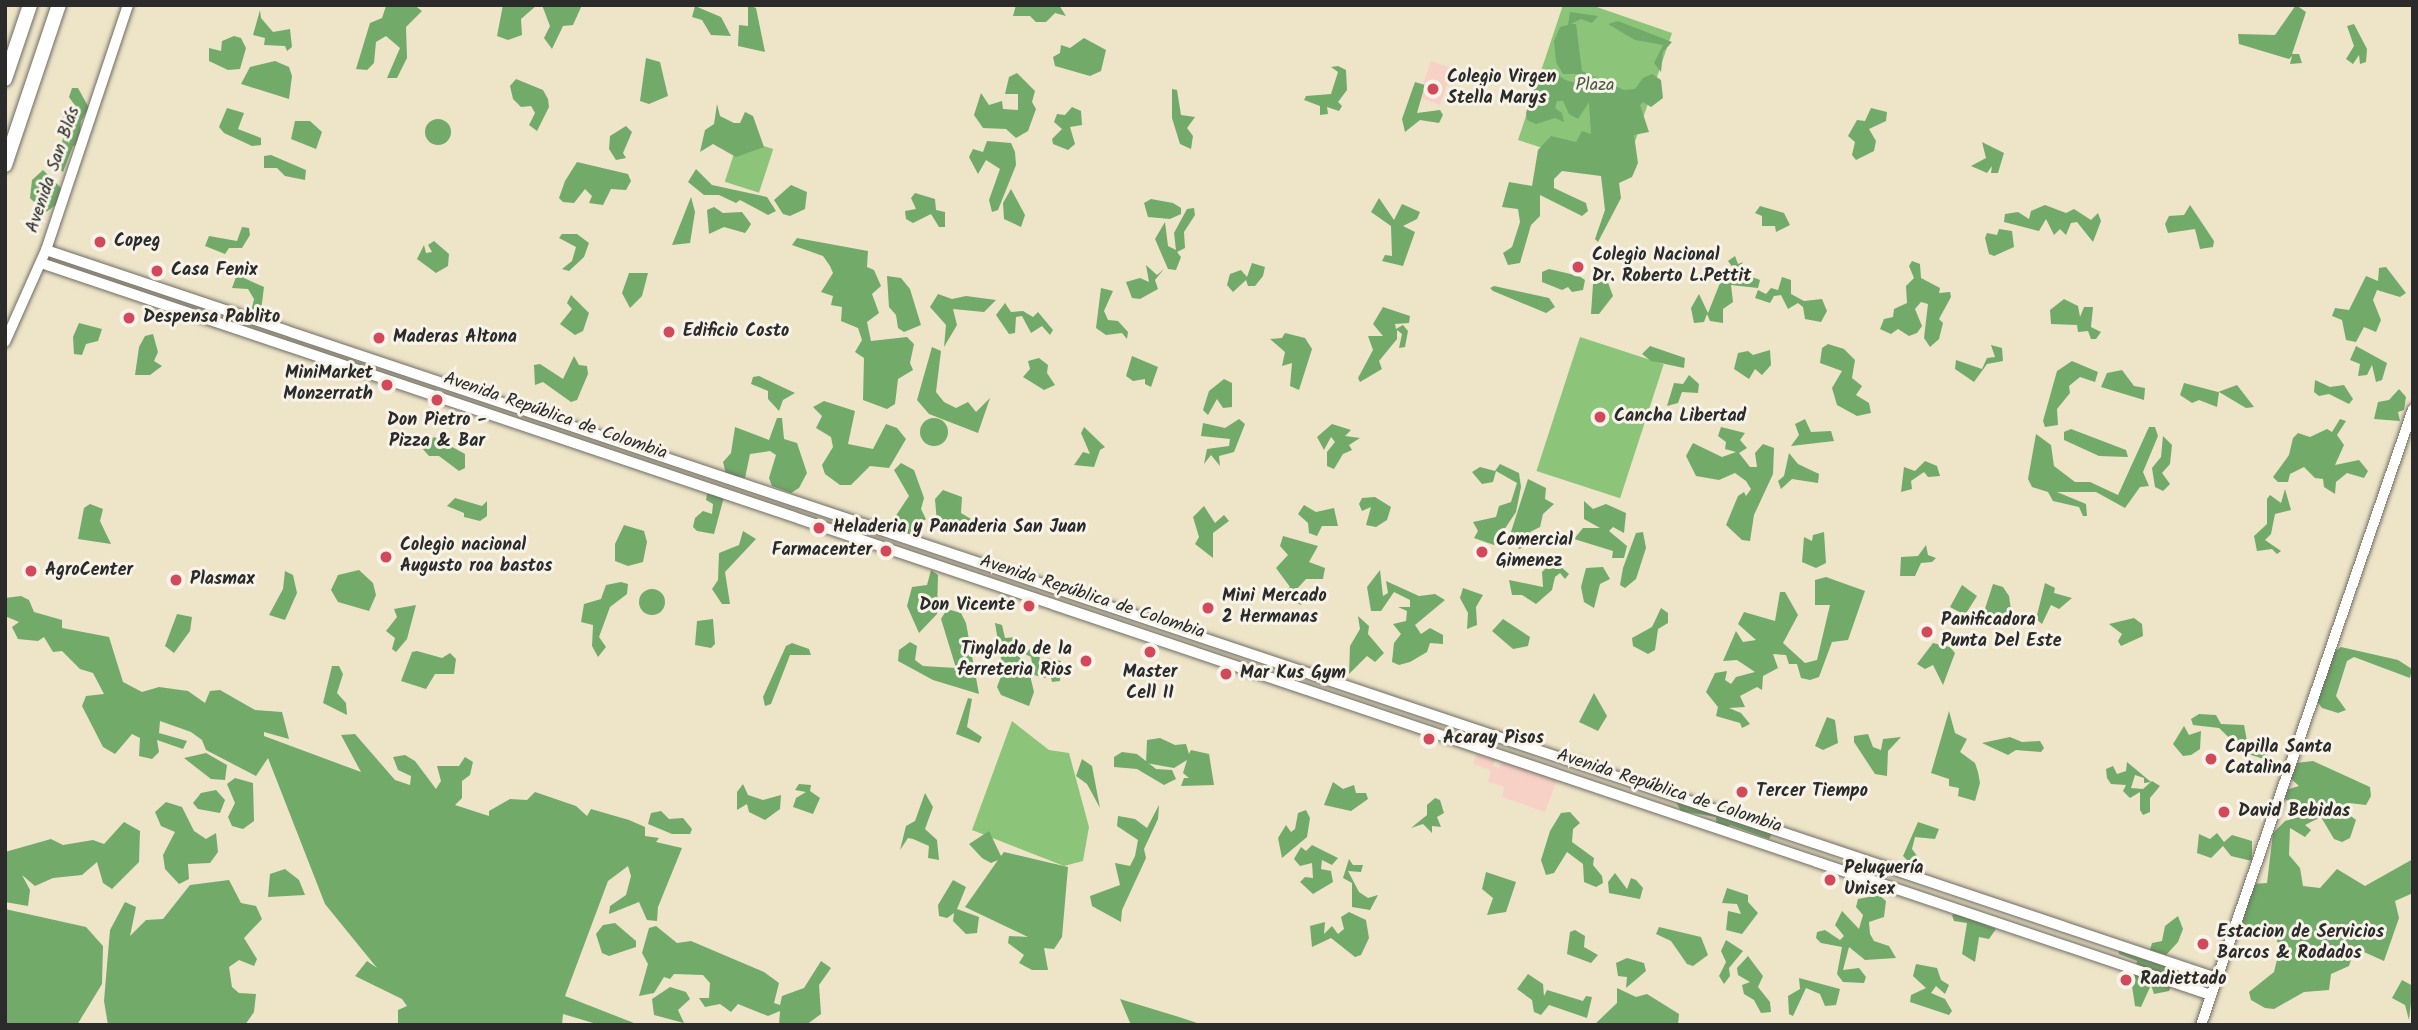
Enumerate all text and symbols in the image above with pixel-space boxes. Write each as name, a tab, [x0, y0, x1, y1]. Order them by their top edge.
place label: Colegio Virgen Stella Marys	[1447, 68, 1557, 110]
park label: Plaza	[1576, 75, 1614, 97]
marker: Colegio Virgen Stella Marys	[1425, 81, 1441, 97]
street label: Avenida San Blás	[22, 104, 86, 236]
place label: Copeg	[114, 231, 160, 253]
marker: Copeg	[92, 234, 108, 250]
place label: Colegio Nacional Dr. Roberto L.Pettit	[1592, 246, 1751, 288]
marker: Colegio Nacional Dr. Roberto L.Pettit	[1570, 259, 1586, 275]
place label: Casa Fenix	[171, 260, 258, 282]
marker: Casa Fenix	[149, 263, 165, 279]
place label: Despensa Pablito	[143, 307, 280, 329]
marker: Despensa Pablito	[121, 310, 137, 326]
place label: Edificio Costo	[683, 321, 789, 343]
marker: Edificio Costo	[661, 324, 677, 340]
place label: Maderas Altona	[393, 327, 517, 349]
marker: Maderas Altona	[371, 330, 387, 346]
place label: MiniMarket Monzerrath	[283, 364, 373, 406]
street label: Avenida República de Colombia	[440, 369, 670, 465]
marker: MiniMarket Monzerrath	[379, 377, 395, 393]
marker: Don Pietro - Pizza & Bar	[429, 392, 445, 408]
place label: Cancha Libertad	[1614, 406, 1746, 428]
marker: Cancha Libertad	[1592, 409, 1608, 425]
place label: Don Pietro - Pizza & Bar	[387, 411, 487, 453]
place label: Heladeria y Panaderia San Juan	[833, 517, 1086, 539]
marker: Heladeria y Panaderia San Juan	[811, 520, 827, 536]
place label: Comercial Gimenez	[1496, 531, 1573, 574]
place label: Colegio nacional Augusto roa bastos	[400, 536, 553, 578]
place label: Farmacenter	[772, 540, 872, 562]
marker: Farmacenter	[878, 543, 894, 559]
marker: Comercial Gimenez	[1474, 544, 1490, 560]
marker: Colegio nacional Augusto roa bastos	[378, 549, 394, 565]
street label: Avenida República de Colombia	[977, 551, 1207, 645]
place label: AgroCenter	[45, 560, 133, 582]
marker: AgroCenter	[23, 563, 39, 579]
place label: Plasmax	[190, 569, 255, 591]
marker: Plasmax	[168, 572, 184, 588]
place label: Mini Mercado 2 Hermanas	[1222, 587, 1327, 630]
place label: Don Vicente	[919, 595, 1015, 617]
marker: Don Vicente	[1021, 598, 1037, 614]
marker: Mini Mercado 2 Hermanas	[1200, 600, 1216, 616]
place label: Panificadora Punta Del Este	[1941, 611, 2062, 654]
marker: Panificadora Punta Del Este	[1919, 624, 1935, 640]
place label: Tinglado de la ferreteria Rios	[957, 640, 1072, 682]
marker: Master Cell II	[1142, 644, 1158, 660]
marker: Tinglado de la ferreteria Rios	[1078, 653, 1094, 669]
place label: Master Cell II	[1123, 663, 1177, 706]
place label: Mar Kus Gym	[1240, 663, 1346, 685]
marker: Mar Kus Gym	[1218, 666, 1234, 682]
place label: Acaray Pisos	[1443, 728, 1544, 750]
marker: Acaray Pisos	[1421, 731, 1437, 747]
place label: Capilla Santa Catalina	[2225, 738, 2332, 780]
street label: Avenida República de Colombia	[1554, 745, 1784, 839]
marker: Capilla Santa Catalina	[2203, 751, 2219, 767]
place label: Tercer Tiempo	[1756, 781, 1868, 803]
marker: Tercer Tiempo	[1734, 784, 1750, 800]
place label: David Bebidas	[2238, 801, 2350, 823]
marker: David Bebidas	[2216, 804, 2232, 820]
place label: Peluquería Unisex	[1844, 859, 1923, 902]
marker: Peluquería Unisex	[1822, 872, 1838, 888]
place label: Estacion de Servicios Barcos & Rodados	[2217, 923, 2384, 965]
marker: Estacion de Servicios Barcos & Rodados	[2195, 936, 2211, 952]
place label: Radiettado	[2140, 969, 2226, 991]
marker: Radiettado	[2118, 972, 2134, 988]

